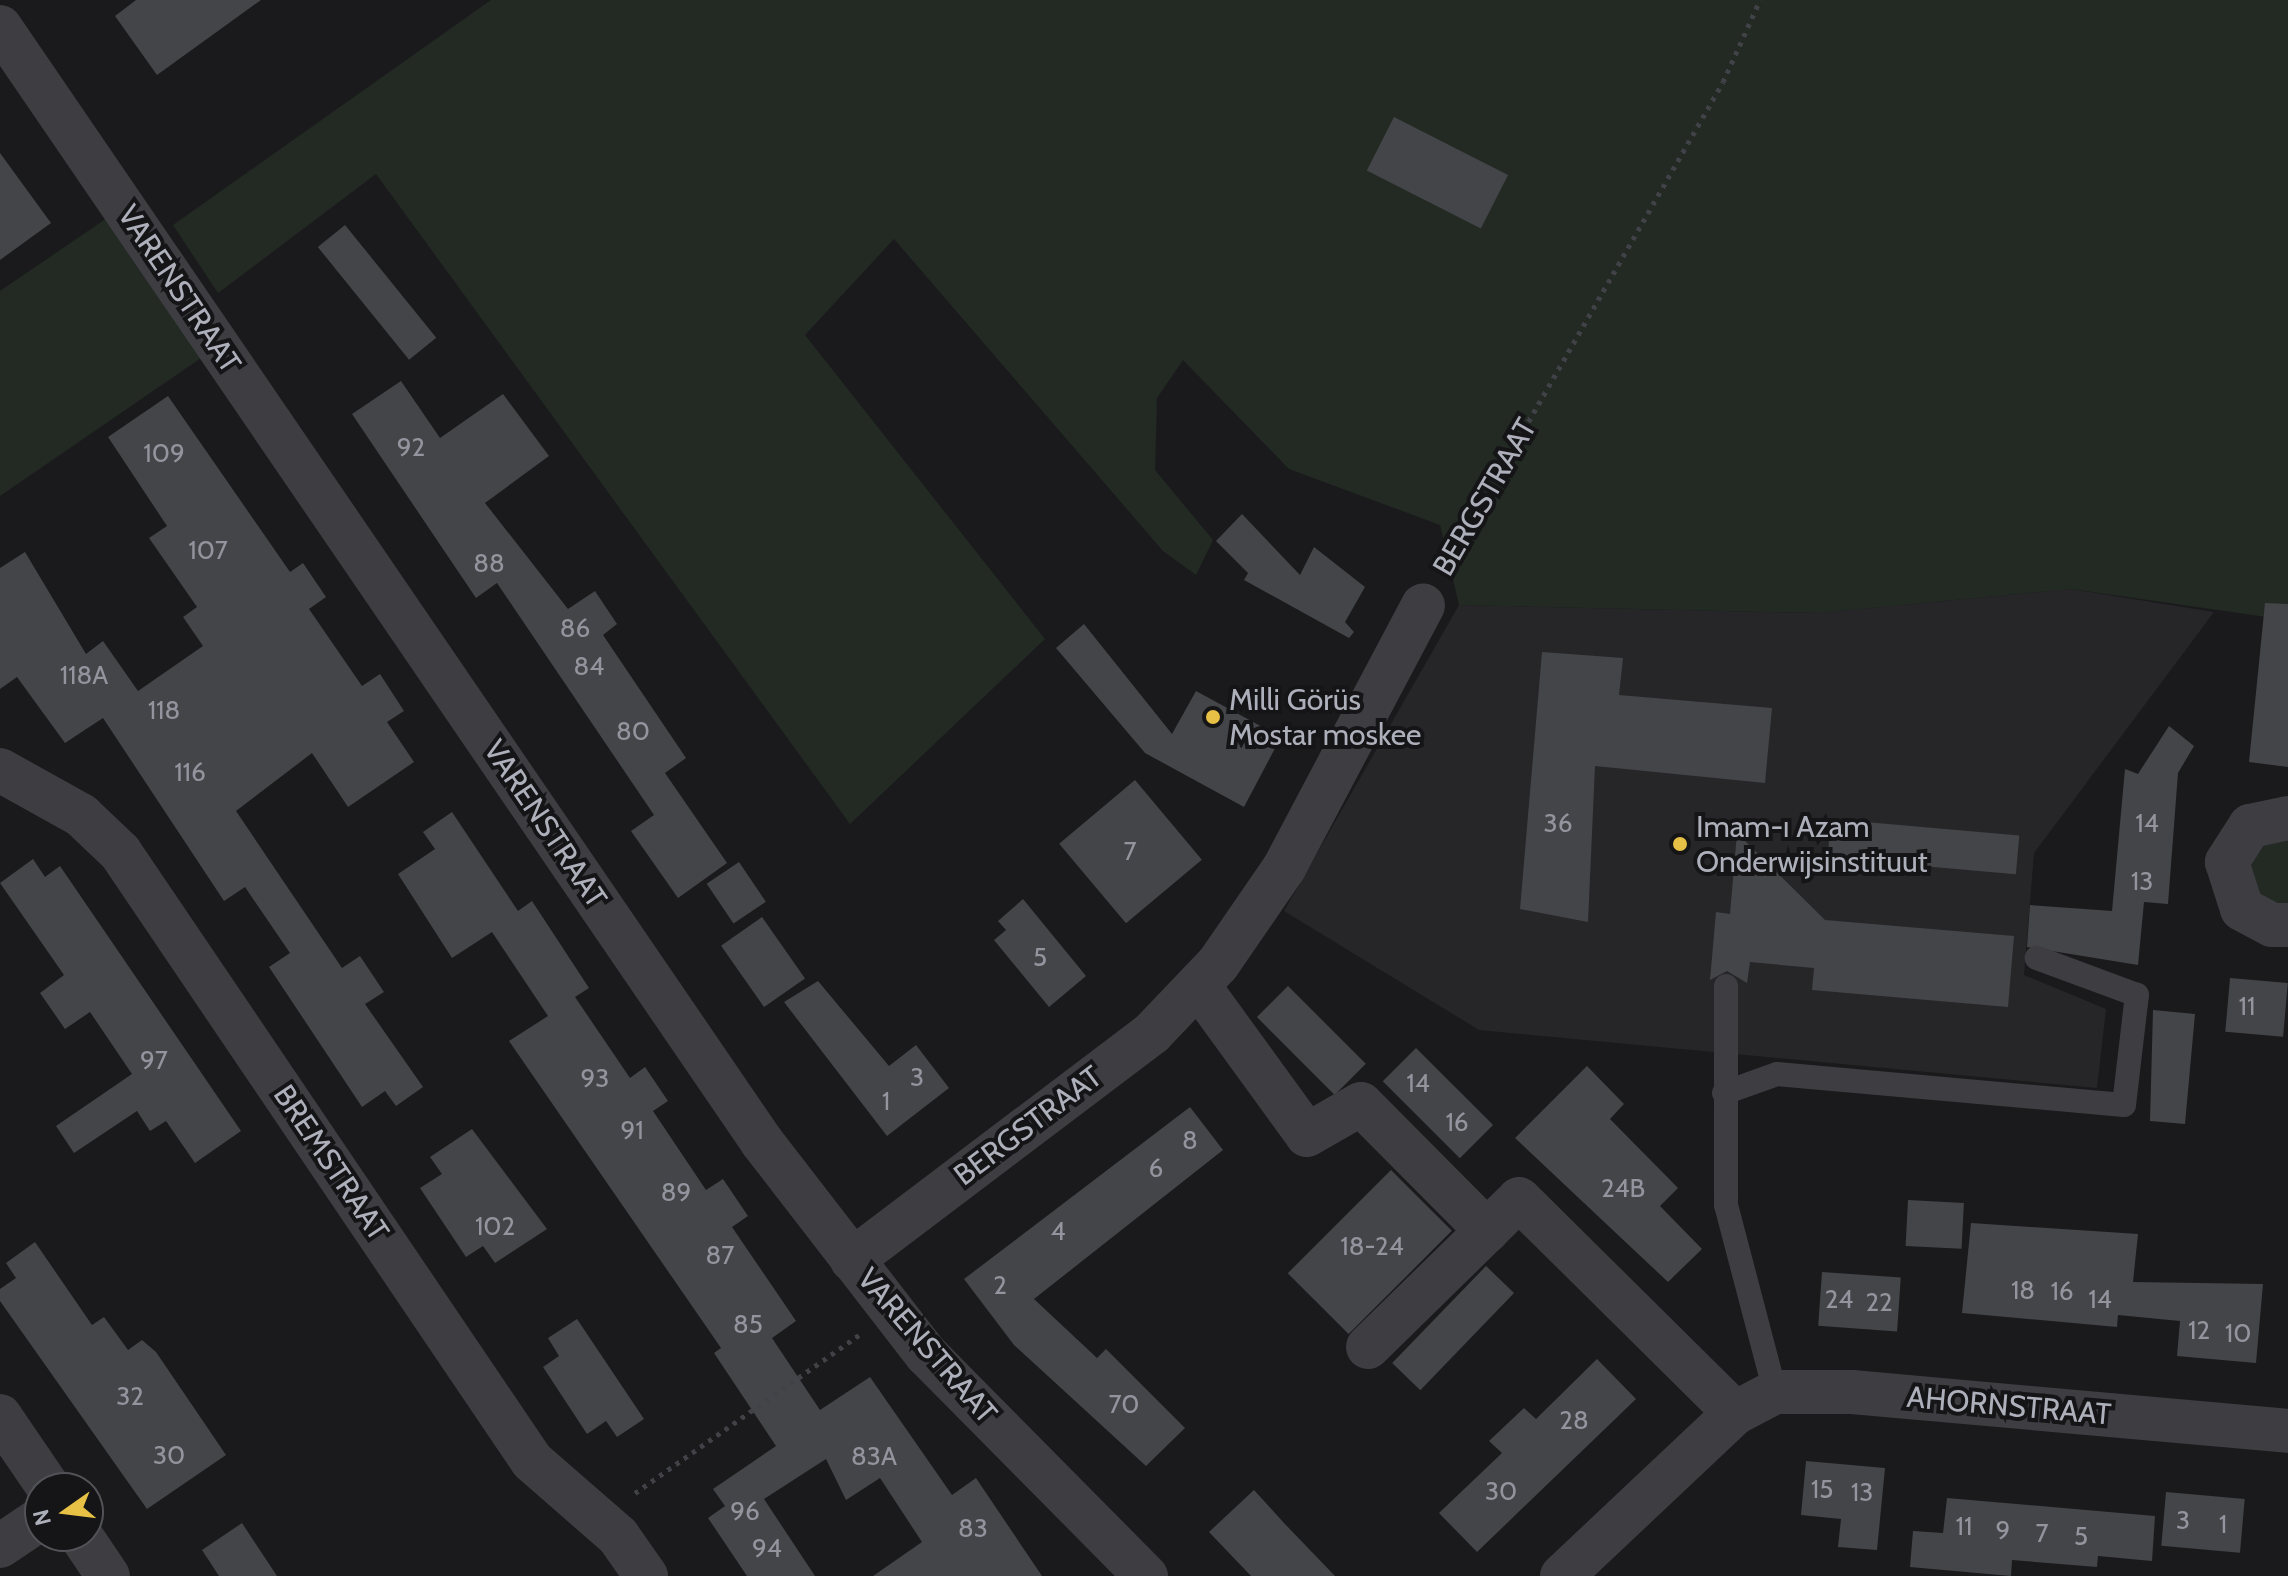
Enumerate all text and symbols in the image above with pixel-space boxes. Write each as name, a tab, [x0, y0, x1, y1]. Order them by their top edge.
street label: VARENSTRAAT	[110, 198, 248, 380]
street label: BERGSTRAAT	[1425, 412, 1545, 582]
house number: 92	[397, 432, 425, 464]
house number: 109	[143, 438, 185, 470]
house number: 107	[188, 535, 228, 567]
house number: 88	[473, 548, 505, 580]
house number: 86	[560, 613, 590, 645]
house number: 84	[574, 651, 604, 683]
house number: 118A	[60, 660, 108, 692]
place label: Milli Görüs Mostar moskee	[1229, 682, 1421, 752]
house number: 118	[148, 695, 180, 727]
marker: Milli Görüs Mostar moskee	[1204, 708, 1222, 726]
house number: 80	[616, 716, 650, 748]
street label: VARENSTRAAT	[476, 733, 614, 915]
house number: 116	[174, 757, 206, 789]
house number: 36	[1544, 808, 1572, 840]
house number: 14	[2135, 808, 2159, 840]
place label: Imam-ı Azam Onderwijsinstituut	[1696, 809, 1928, 880]
marker: Imam-ı Azam Onderwijsinstituut	[1671, 835, 1689, 853]
house number: 7	[1123, 836, 1137, 868]
house number: 13	[2131, 866, 2153, 898]
house number: 5	[1033, 942, 1047, 974]
house number: 11	[2239, 991, 2255, 1023]
house number: 97	[140, 1045, 168, 1077]
street label: BERGSTRAAT	[947, 1059, 1109, 1193]
house number: 3	[910, 1062, 924, 1094]
house number: 93	[581, 1063, 609, 1095]
house number: 14	[1406, 1068, 1430, 1100]
street label: BREMSTRAAT	[266, 1078, 396, 1248]
house number: 1	[882, 1086, 890, 1118]
house number: 16	[1445, 1107, 1469, 1139]
house number: 91	[620, 1115, 644, 1147]
house number: 8	[1182, 1125, 1198, 1157]
house number: 6	[1149, 1153, 1163, 1185]
house number: 24B	[1601, 1173, 1645, 1205]
house number: 89	[661, 1177, 691, 1209]
house number: 102	[475, 1211, 515, 1243]
house number: 4	[1050, 1216, 1066, 1248]
house number: 18-24	[1340, 1231, 1404, 1263]
house number: 87	[706, 1240, 734, 1272]
street label: VARENSTRAAT	[850, 1261, 1004, 1431]
house number: 2	[993, 1270, 1007, 1302]
house number: 18	[2011, 1275, 2035, 1307]
house number: 16	[2050, 1276, 2074, 1308]
house number: 24	[1825, 1284, 1853, 1316]
house number: 14	[2088, 1284, 2112, 1316]
house number: 22	[1865, 1287, 1893, 1319]
house number: 85	[733, 1309, 763, 1341]
house number: 12	[2188, 1315, 2210, 1347]
house number: 10	[2225, 1318, 2251, 1350]
street label: AHORNSTRAAT	[1905, 1379, 2113, 1433]
house number: 32	[116, 1381, 144, 1413]
house number: 70	[1109, 1389, 1139, 1421]
house number: 28	[1559, 1405, 1589, 1437]
house number: 30	[153, 1440, 185, 1472]
house number: 83A	[851, 1441, 897, 1473]
north arrow	[24, 1472, 104, 1552]
house number: 15	[1811, 1474, 1833, 1506]
house number: 30	[1485, 1476, 1517, 1508]
house number: 13	[1851, 1477, 1873, 1509]
house number: 96	[730, 1496, 760, 1528]
house number: 3	[2176, 1505, 2190, 1537]
text: N	[27, 1507, 57, 1528]
house number: 1	[2219, 1509, 2227, 1541]
house number: 11	[1956, 1511, 1972, 1543]
house number: 83	[958, 1513, 988, 1545]
house number: 9	[1996, 1515, 2010, 1547]
house number: 7	[2035, 1518, 2049, 1550]
house number: 5	[2074, 1521, 2088, 1553]
house number: 94	[752, 1533, 782, 1565]

